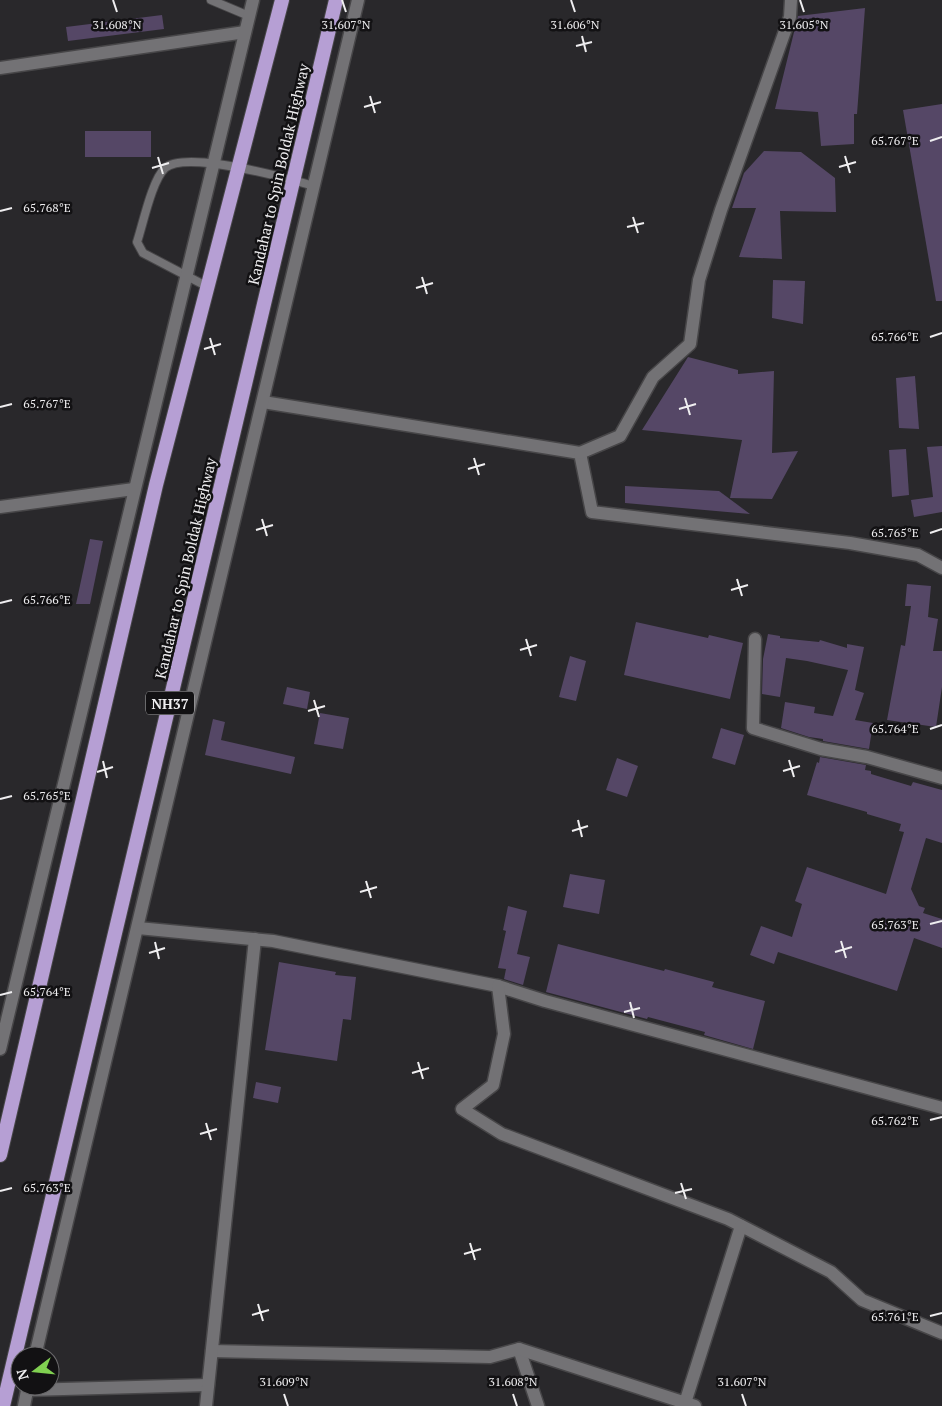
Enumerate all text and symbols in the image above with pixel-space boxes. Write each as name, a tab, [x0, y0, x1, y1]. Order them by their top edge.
text: 31.608°N	[92, 17, 142, 32]
text: 31.607°N	[321, 17, 371, 32]
text: 31.606°N	[550, 17, 600, 32]
text: 31.605°N	[779, 17, 829, 32]
street label: Kandahar to Spin Boldak Highway	[243, 61, 313, 287]
text: 65.767°E	[871, 133, 919, 148]
text: 65.768°E	[23, 200, 71, 215]
text: 65.766°E	[871, 329, 919, 344]
text: 65.767°E	[23, 396, 71, 411]
street label: Kandahar to Spin Boldak Highway	[150, 455, 220, 681]
text: 65.765°E	[871, 525, 919, 540]
text: 65.766°E	[23, 592, 71, 607]
road number: NH37	[146, 691, 194, 714]
text: 65.764°E	[871, 721, 919, 736]
text: 65.765°E	[23, 788, 71, 803]
text: 65.763°E	[871, 917, 919, 932]
text: 65.764°E	[23, 984, 71, 999]
text: 65.762°E	[871, 1113, 919, 1128]
text: 65.763°E	[23, 1180, 71, 1195]
text: 65.761°E	[871, 1309, 919, 1324]
north arrow	[10, 1346, 60, 1396]
text: N	[11, 1367, 33, 1382]
text: 31.609°N	[259, 1374, 309, 1389]
text: 31.608°N	[488, 1374, 538, 1389]
text: 31.607°N	[717, 1374, 767, 1389]

